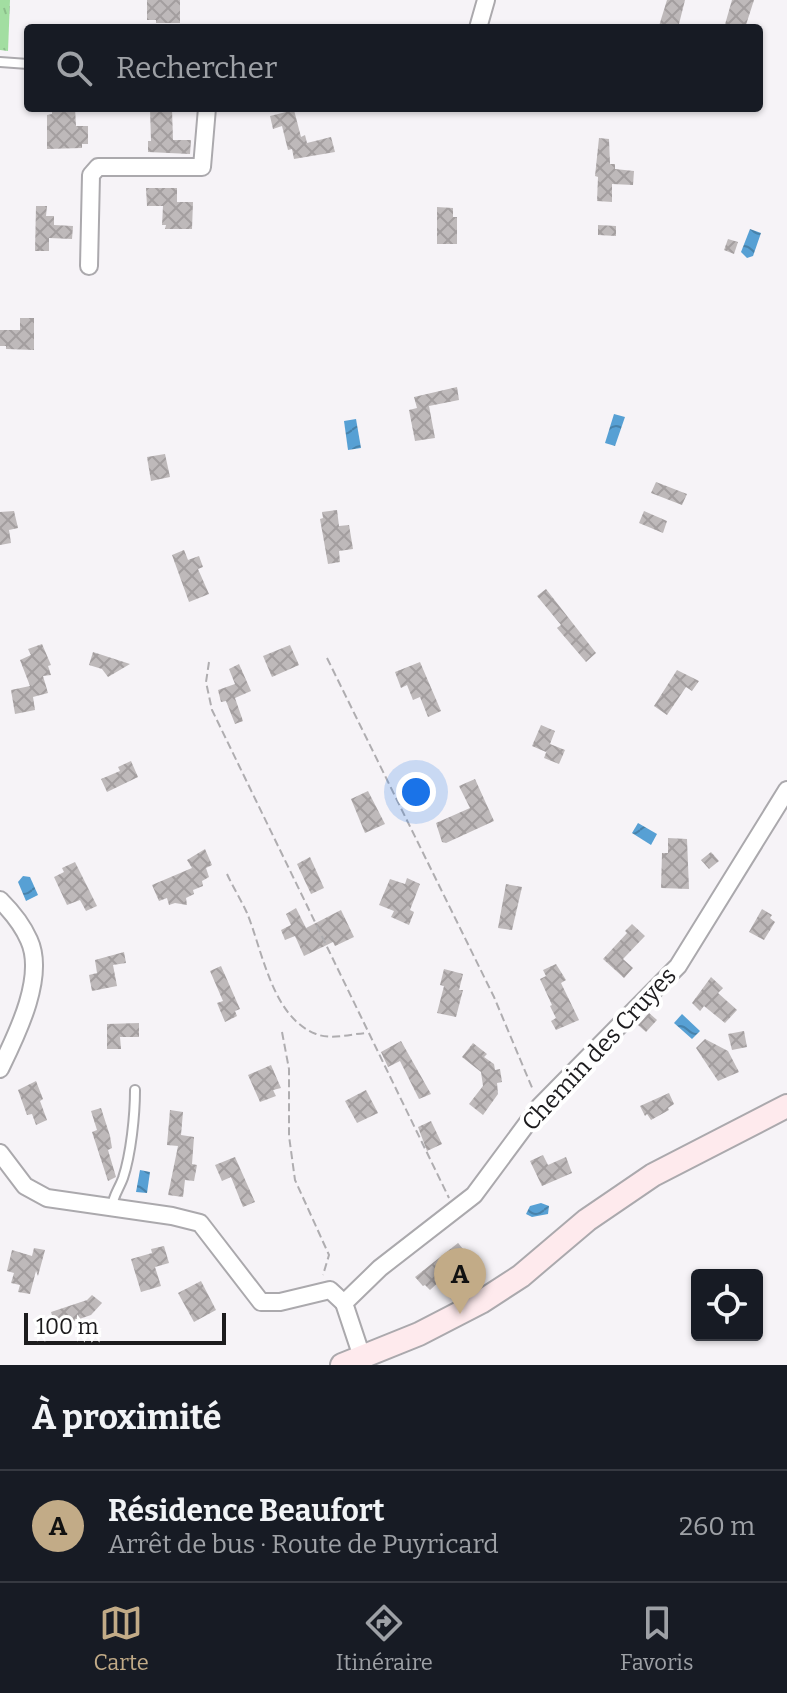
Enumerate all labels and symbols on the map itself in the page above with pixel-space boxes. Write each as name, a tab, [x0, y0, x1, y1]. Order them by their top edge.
your location	[396, 772, 436, 812]
street label: Chemin des Cruyes	[516, 962, 682, 1136]
pin: A	[434, 1248, 486, 1314]
scale bar	[24, 1309, 226, 1345]

